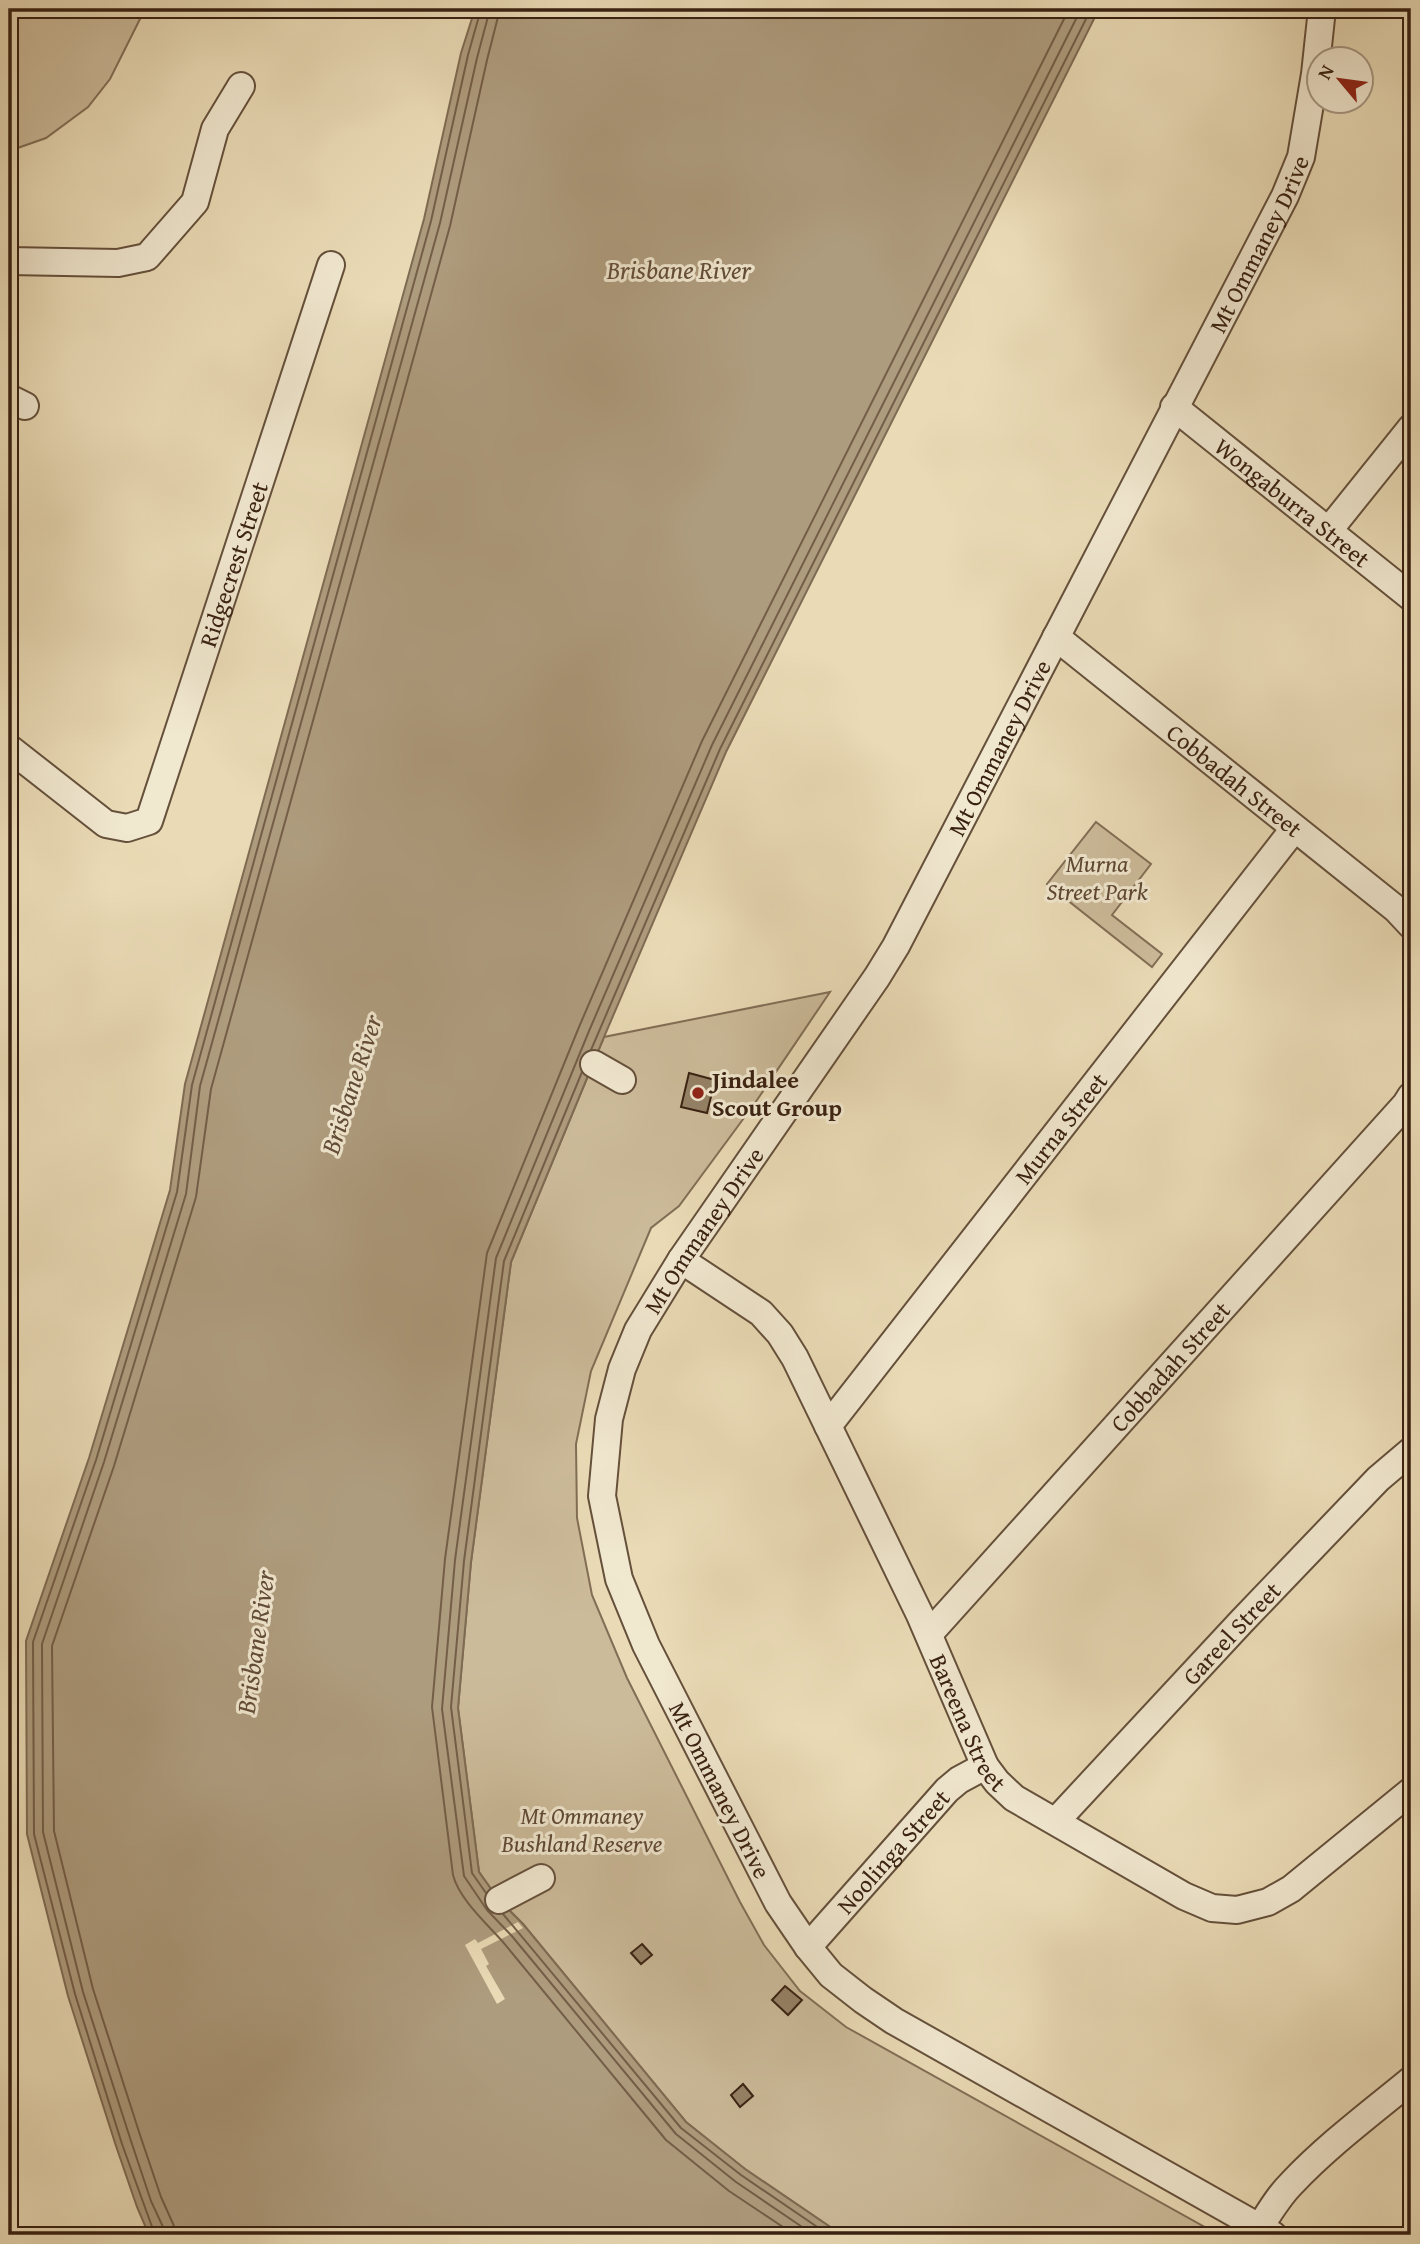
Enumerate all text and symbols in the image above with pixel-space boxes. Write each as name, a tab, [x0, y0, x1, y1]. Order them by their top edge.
north arrow	[1304, 46, 1374, 116]
text: N	[1310, 59, 1341, 84]
street label: Mt Ommaney Drive	[1200, 150, 1317, 339]
water label: Brisbane River	[606, 250, 753, 289]
street label: Wongaburra Street	[1207, 429, 1378, 576]
street label: Ridgecrest Street	[190, 476, 277, 651]
street label: Mt Ommaney Drive	[939, 653, 1059, 842]
street label: Cobbadah Street	[1159, 715, 1311, 846]
park label: Murna Street Park	[1046, 846, 1148, 909]
water label: Brisbane River	[310, 1008, 392, 1160]
place label: Jindalee Scout Group	[708, 1062, 842, 1125]
street label: Murna Street	[1006, 1064, 1116, 1191]
marker: Jindalee Scout Group	[690, 1085, 706, 1101]
street label: Mt Ommaney Drive	[635, 1140, 772, 1320]
street label: Cobbadah Street	[1102, 1293, 1238, 1440]
water label: Brisbane River	[225, 1566, 285, 1717]
street label: Gareel Street	[1174, 1573, 1289, 1692]
street label: Bareena Street	[921, 1648, 1015, 1800]
street label: Mt Ommaney Drive	[660, 1695, 780, 1885]
street label: Noolinga Street	[828, 1781, 958, 1921]
park label: Mt Ommaney Bushland Reserve	[501, 1798, 663, 1861]

